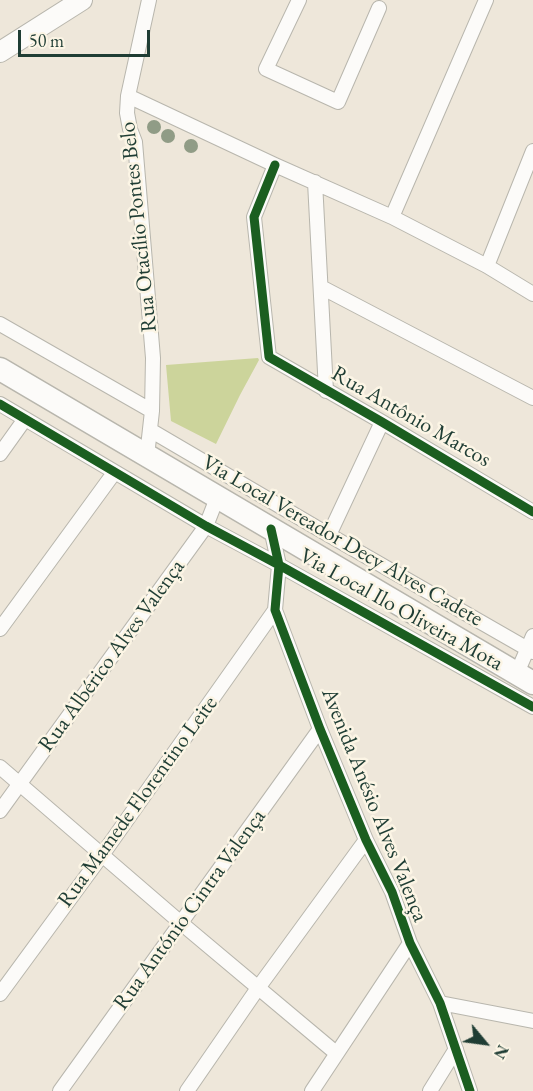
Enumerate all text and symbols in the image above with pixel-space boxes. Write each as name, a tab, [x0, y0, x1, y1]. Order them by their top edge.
scale bar	[21, 18, 153, 56]
text: 50 m	[29, 29, 64, 52]
street label: Rua Otacílio Pontes Belo	[115, 120, 163, 334]
street label: Rua Antônio Marcos	[327, 361, 495, 473]
street label: Via Local Vereador Decy Alves Cadete	[197, 450, 487, 632]
street label: Via Local Ilo Oliveira Mota	[295, 543, 507, 677]
street label: Rua Albérico Alves Valença	[33, 555, 191, 757]
street label: Avenida Anésio Alves Valença	[315, 684, 433, 926]
street label: Rua Mamede Florentino Leite	[52, 691, 224, 913]
street label: Rua António Cintra Valença	[108, 804, 272, 1016]
north arrow	[455, 1013, 515, 1073]
text: N	[489, 1041, 514, 1063]

